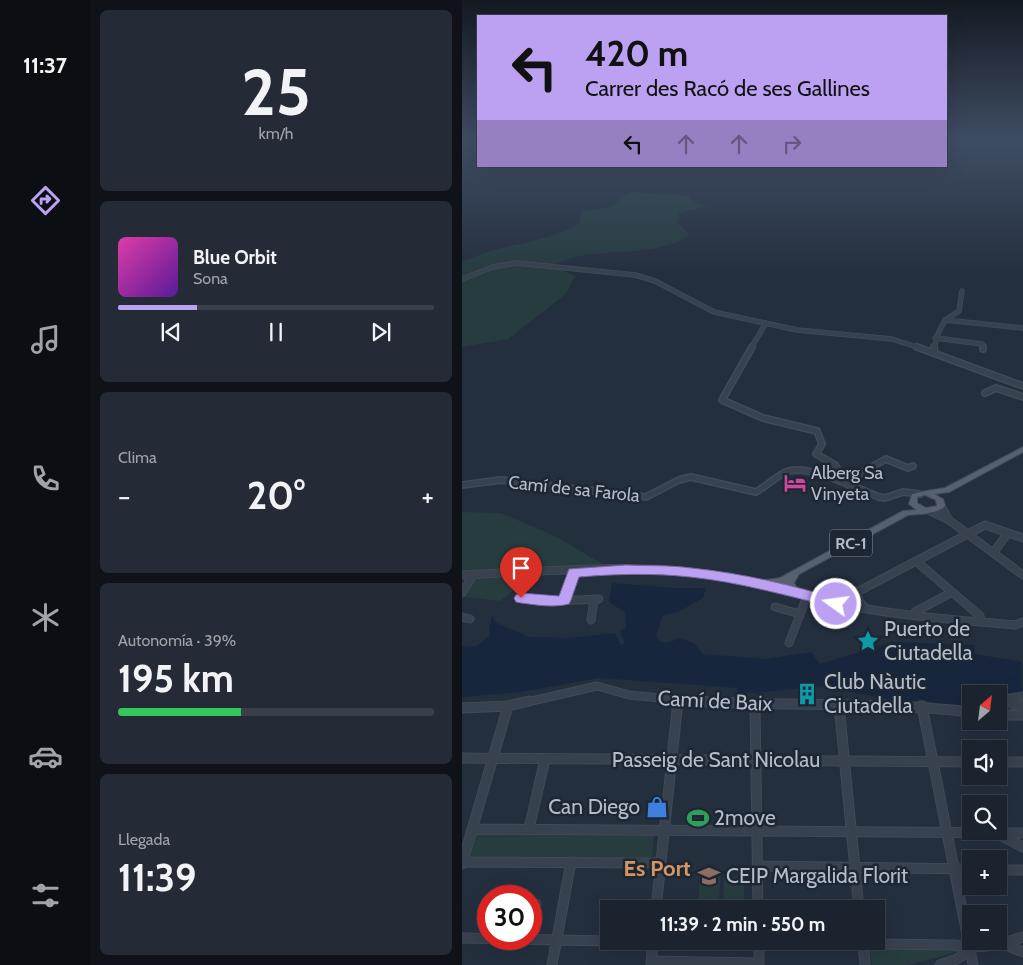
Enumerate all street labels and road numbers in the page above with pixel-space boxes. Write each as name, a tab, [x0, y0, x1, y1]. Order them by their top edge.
street label: Camí de sa Farola	[507, 471, 641, 507]
road number: RC-1	[830, 530, 872, 556]
street label: Camí de Baix	[657, 685, 773, 716]
street label: Passeig de Sant Nicolau	[612, 747, 820, 772]

